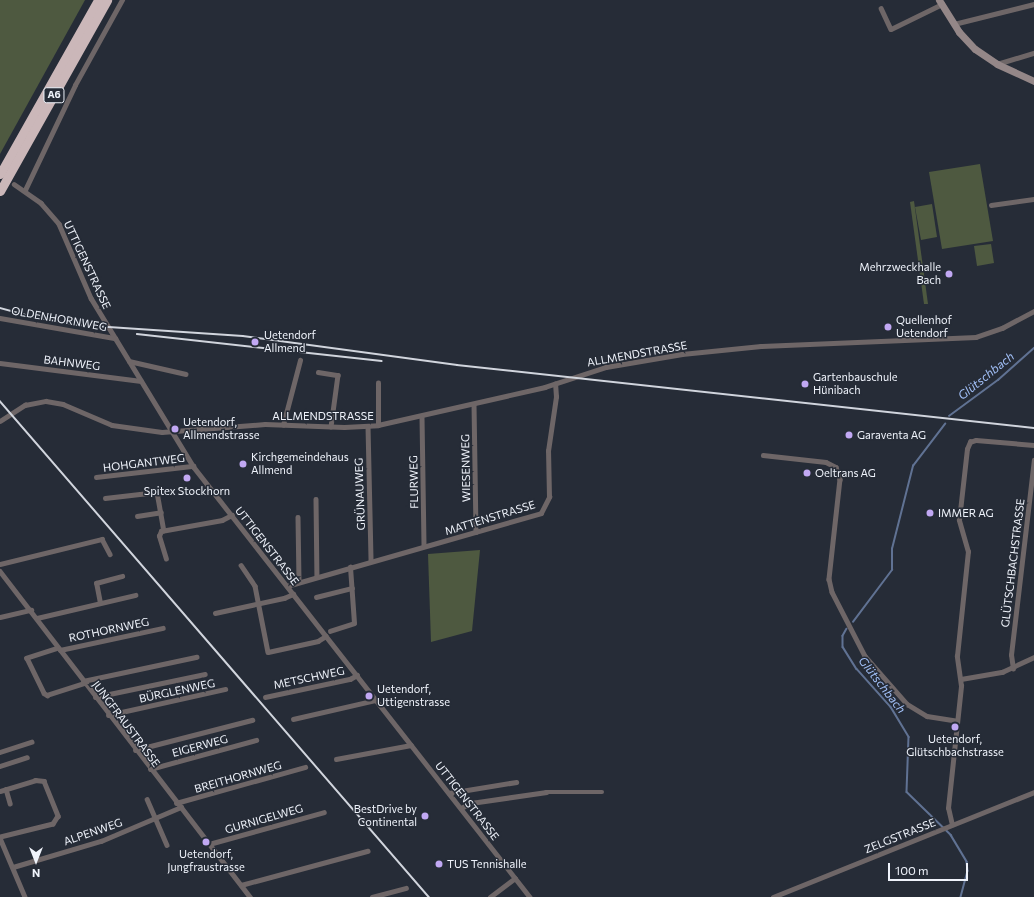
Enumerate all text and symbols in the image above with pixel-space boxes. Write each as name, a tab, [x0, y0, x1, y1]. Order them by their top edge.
road number: A6	[43, 87, 65, 103]
street label: UTTIGENSTRASSE	[61, 219, 113, 311]
place label: Mehrzweckhalle Bach	[859, 261, 941, 287]
marker: Mehrzweckhalle Bach	[944, 269, 954, 279]
street label: OLDENHORNWEG	[10, 304, 108, 334]
place label: Quellenhof Uetendorf	[896, 314, 952, 340]
marker: Quellenhof Uetendorf	[883, 322, 893, 332]
place label: Uetendorf Allmend	[264, 329, 316, 355]
marker: Uetendorf Allmend	[249, 336, 261, 348]
street label: ALLMENDSTRASSE	[586, 339, 688, 369]
water label: Glütschbach	[955, 349, 1017, 403]
street label: BAHNWEG	[43, 353, 101, 373]
place label: Gartenbauschule Hünibach	[813, 371, 898, 397]
marker: Gartenbauschule Hünibach	[800, 379, 810, 389]
street label: ALLMENDSTRASSE	[272, 409, 374, 423]
place label: Uetendorf, Allmendstrasse	[183, 416, 260, 442]
marker: Uetendorf, Allmendstrasse	[170, 424, 180, 434]
place label: Garaventa AG	[857, 428, 926, 442]
marker: Garaventa AG	[844, 430, 854, 440]
street label: WIESENWEG	[459, 434, 473, 502]
street label: HOHGANTWEG	[102, 451, 186, 475]
place label: Kirchgemeindehaus Allmend	[251, 451, 349, 477]
street label: FLURWEG	[407, 455, 421, 509]
street label: GRÜNAUWEG	[352, 457, 368, 531]
marker: Kirchgemeindehaus Allmend	[238, 459, 248, 469]
place label: Oeltrans AG	[815, 466, 876, 480]
marker: Oeltrans AG	[802, 468, 812, 478]
marker: Spitex Stockhorn	[182, 473, 192, 483]
place label: Spitex Stockhorn	[144, 484, 230, 498]
street label: MATTENSTRASSE	[443, 498, 537, 538]
street label: GLÜTSCHBACHSTRASSE	[999, 498, 1027, 628]
street label: UTTIGENSTRASSE	[232, 504, 302, 588]
place label: IMMER AG	[938, 506, 993, 520]
marker: IMMER AG	[925, 508, 935, 518]
street label: ROTHORNWEG	[68, 615, 150, 645]
water label: Glütschbach	[855, 654, 909, 716]
street label: METSCHWEG	[272, 664, 346, 692]
street label: BÜRGLENWEG	[138, 677, 216, 705]
street label: JUNGFRAUSTRASSE	[89, 678, 163, 770]
place label: Uetendorf, Uttigenstrasse	[377, 683, 450, 709]
marker: Uetendorf, Uttigenstrasse	[364, 691, 374, 701]
marker: Uetendorf, Glütschbachstrasse	[950, 722, 960, 732]
street label: EIGERWEG	[171, 732, 229, 760]
place label: Uetendorf, Glütschbachstrasse	[906, 733, 1004, 759]
street label: BREITHORNWEG	[193, 758, 283, 796]
street label: UTTIGENSTRASSE	[432, 759, 502, 843]
street label: GURNIGELWEG	[223, 802, 305, 836]
place label: BestDrive by Continental	[354, 803, 417, 829]
marker: BestDrive by Continental	[420, 811, 430, 821]
street label: ALPENWEG	[62, 816, 124, 848]
street label: ZELGSTRASSE	[862, 816, 938, 856]
marker: Uetendorf, Jungfraustrasse	[201, 837, 211, 847]
north arrow	[16, 841, 56, 881]
place label: Uetendorf, Jungfraustrasse	[167, 848, 245, 874]
scale bar	[890, 855, 970, 881]
place label: TUS Tennishalle	[447, 857, 527, 871]
marker: TUS Tennishalle	[434, 859, 444, 869]
text: 100 m	[895, 863, 929, 877]
text: N	[32, 867, 40, 880]

